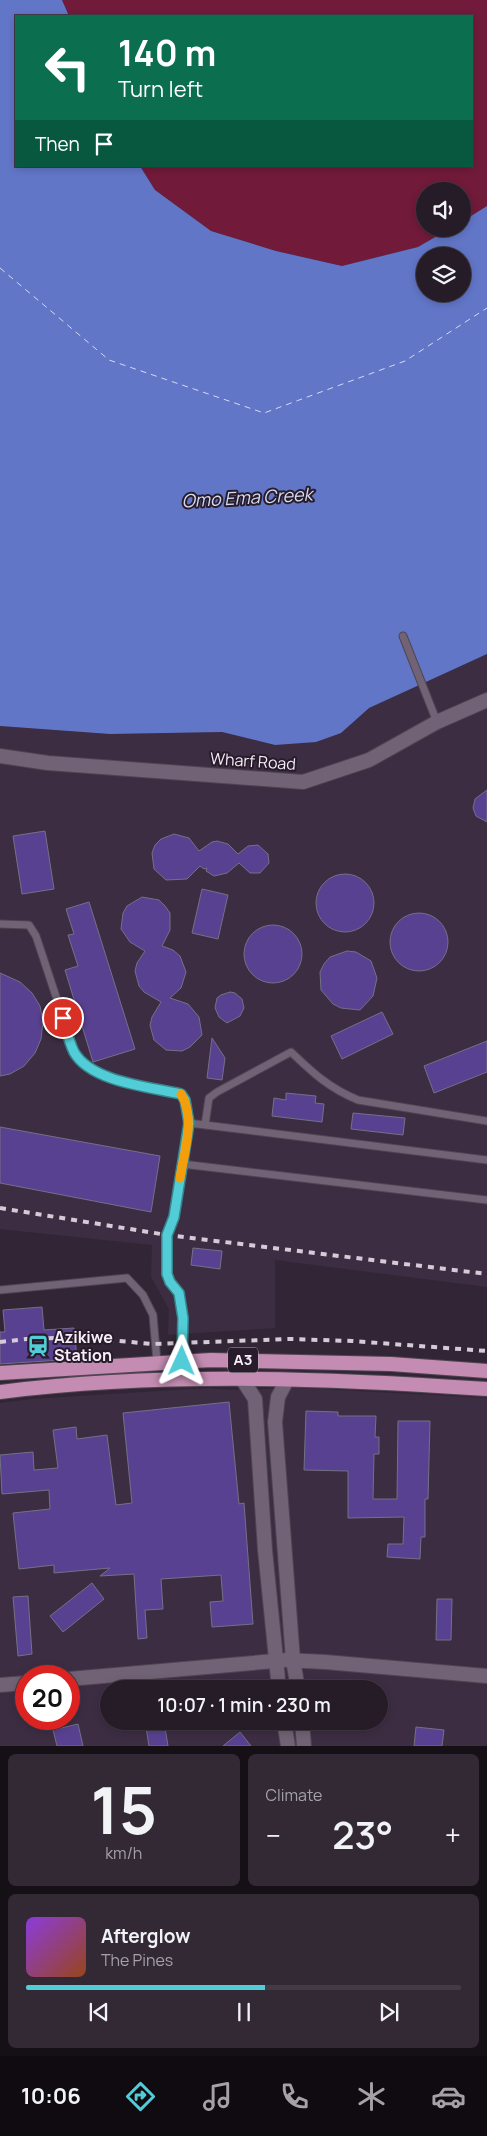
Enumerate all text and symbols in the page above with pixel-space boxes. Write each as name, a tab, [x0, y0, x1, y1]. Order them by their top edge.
text: 140 m	[118, 29, 216, 77]
icon: left	[35, 35, 100, 100]
text: Turn left	[118, 74, 203, 104]
icon: arrive	[90, 130, 118, 158]
text: Then	[35, 131, 80, 157]
map controls	[416, 182, 471, 302]
button: sound	[416, 182, 471, 237]
button: layers	[416, 247, 471, 302]
water label: Omo Ema Creek	[181, 481, 316, 512]
street label: Wharf Road	[209, 747, 297, 775]
pin	[42, 997, 84, 1039]
icon: arrive	[49, 1004, 77, 1032]
place label: Azikiwe Station	[54, 1326, 113, 1366]
station icon: Azikiwe Station	[25, 1333, 51, 1359]
position arrow	[155, 1334, 207, 1386]
road number: A3	[228, 1348, 258, 1372]
speed limit sign: 20	[15, 1665, 80, 1730]
text: 10:07 · 1 min · 230 m	[157, 1692, 331, 1718]
text: 15	[90, 1765, 157, 1854]
text: Climate	[266, 1784, 322, 1806]
text: 23°	[332, 1808, 393, 1860]
text: −	[266, 1816, 281, 1854]
text: +	[445, 1816, 461, 1854]
text: km/h	[105, 1842, 142, 1864]
text: Afterglow	[101, 1923, 190, 1949]
text: The Pines	[101, 1949, 173, 1971]
icon: previous	[85, 1998, 113, 2026]
icon: pause	[230, 1998, 258, 2026]
icon: next	[375, 1998, 403, 2026]
icon: directions	[123, 2079, 158, 2114]
icon: music	[200, 2079, 235, 2114]
icon: phone	[277, 2079, 312, 2114]
icon: climate	[354, 2079, 389, 2114]
icon: car	[431, 2079, 466, 2114]
text: 10:06	[21, 2081, 81, 2111]

